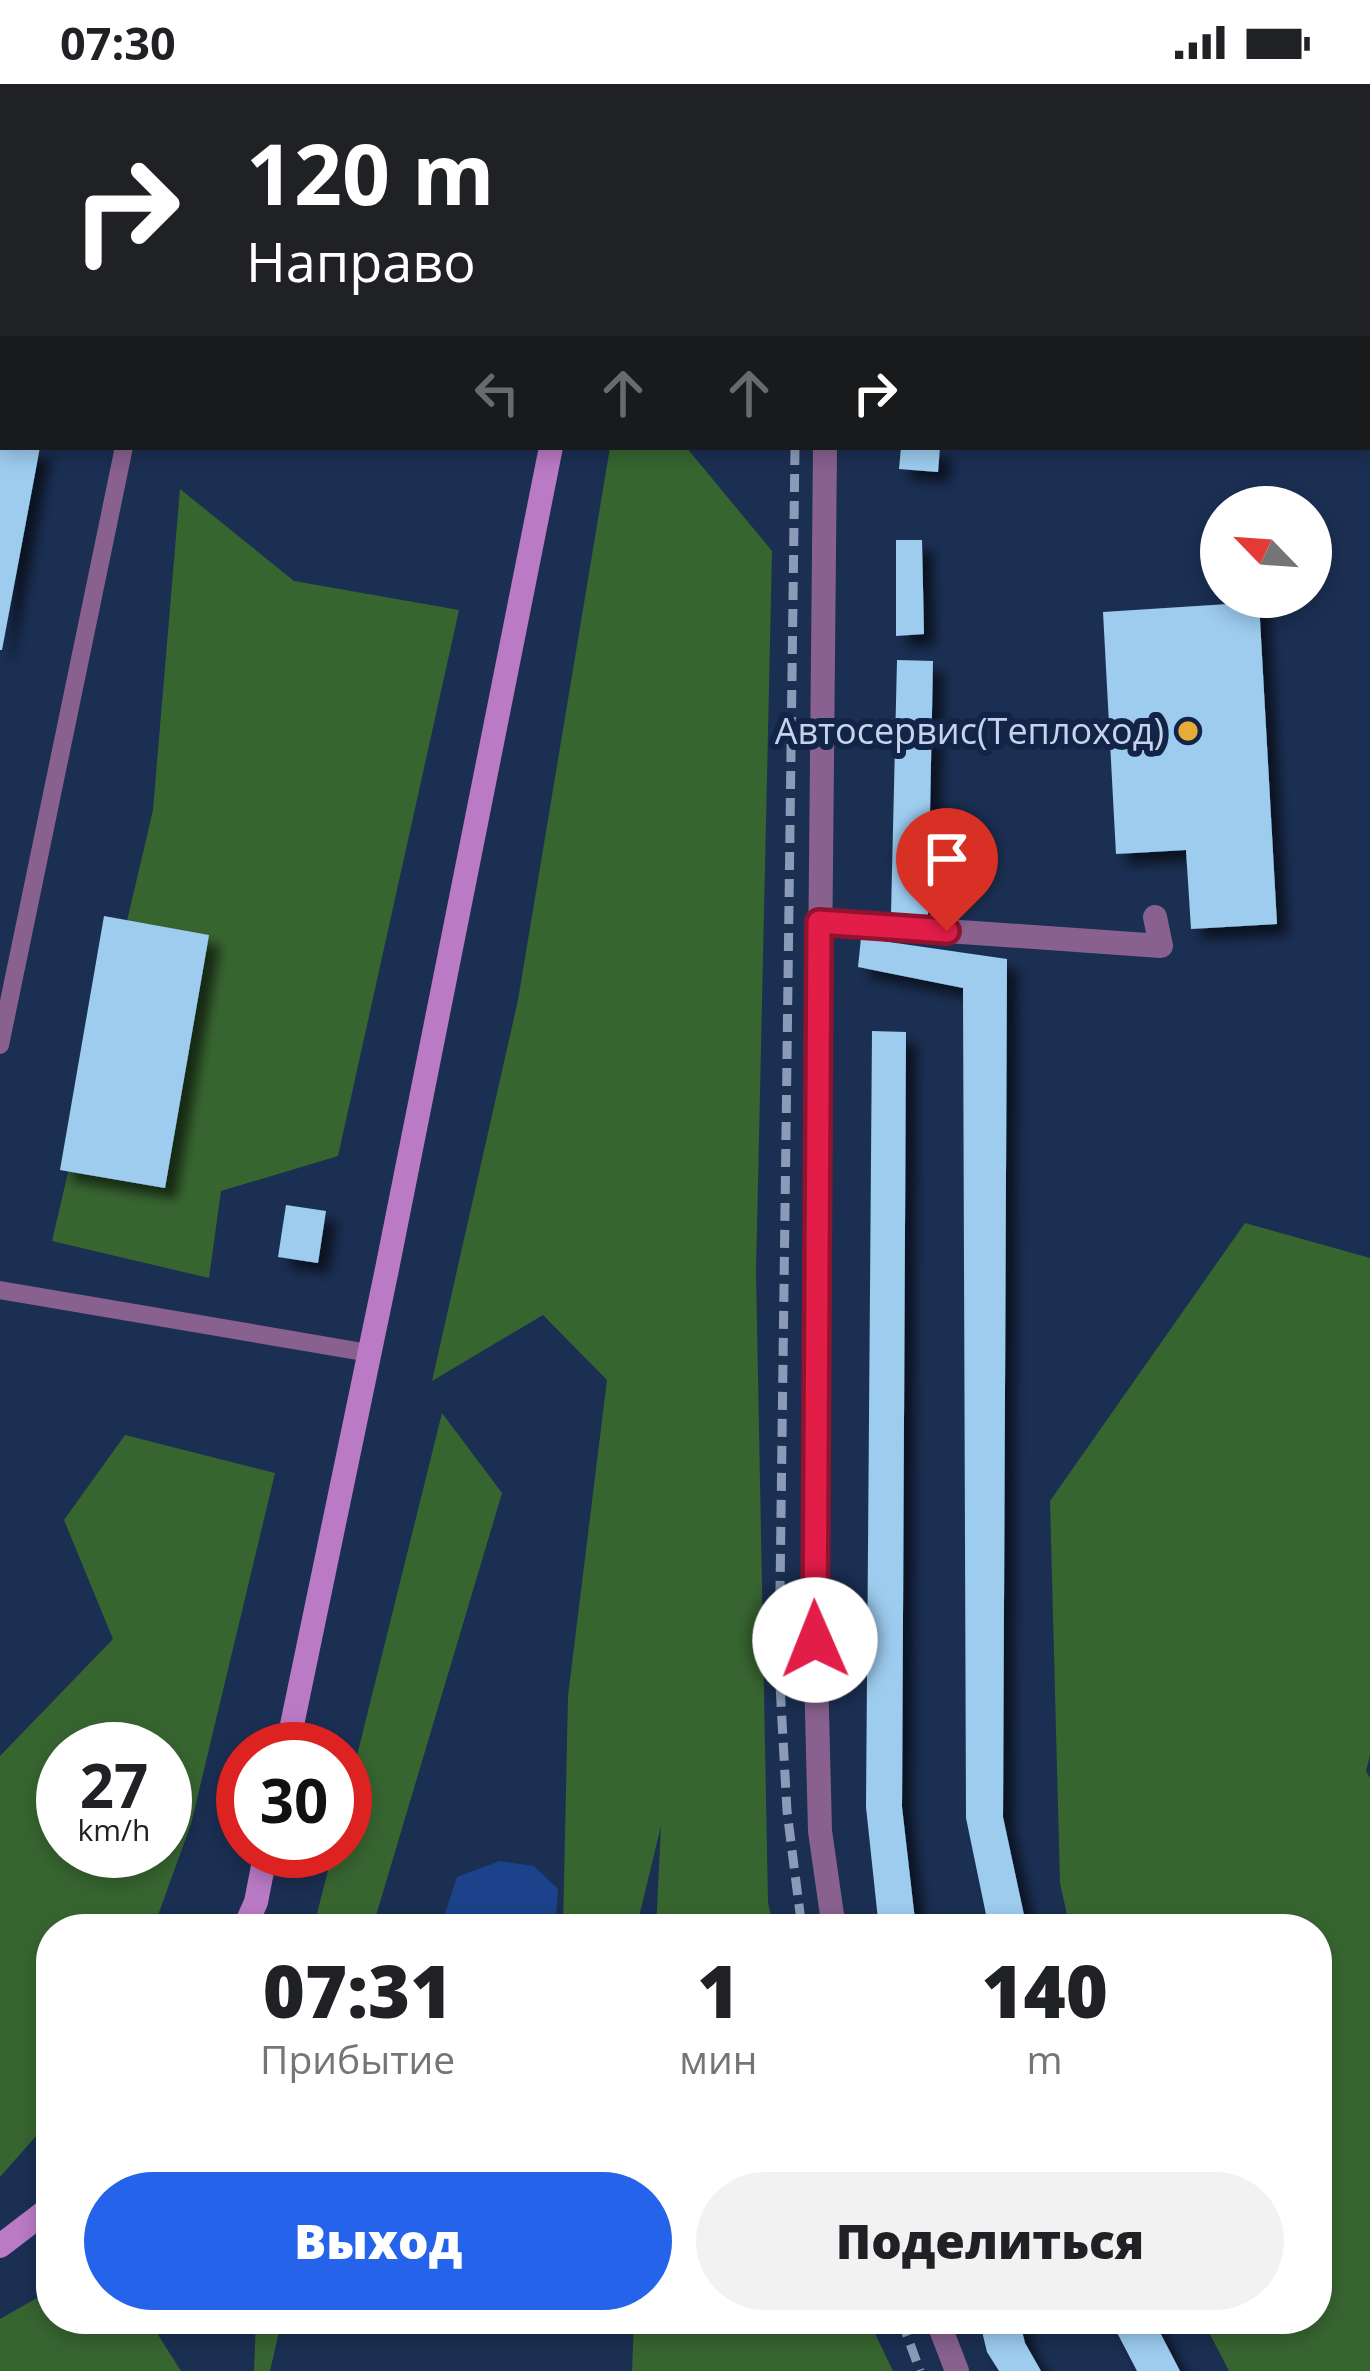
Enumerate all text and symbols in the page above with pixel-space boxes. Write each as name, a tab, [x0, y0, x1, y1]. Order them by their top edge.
text: 07:30	[60, 12, 176, 73]
text: 120 m	[246, 115, 494, 230]
icon: right	[48, 132, 204, 288]
text: Направо	[246, 224, 476, 298]
icon: left	[464, 360, 530, 426]
icon: ahead	[590, 360, 656, 426]
icon: ahead	[716, 360, 782, 426]
icon: right	[842, 360, 908, 426]
north arrow	[1200, 486, 1332, 618]
map controls	[1200, 486, 1332, 618]
place label: Автосервис(Теплоход)	[775, 706, 1164, 755]
marker: Автосервис(Теплоход)	[1175, 718, 1201, 744]
pin	[896, 808, 998, 931]
icon: arrive	[914, 826, 980, 892]
position arrow	[752, 1577, 878, 1703]
speed limit sign: 30	[216, 1722, 372, 1878]
text: 27	[80, 1744, 148, 1826]
text: km/h	[78, 1809, 150, 1850]
text: 07:31	[263, 1941, 452, 2039]
text: 1	[697, 1941, 739, 2039]
text: 140	[981, 1941, 1108, 2039]
text: Прибытие	[260, 2032, 455, 2085]
text: мин	[679, 2032, 757, 2085]
text: m	[1027, 2032, 1063, 2085]
button: Выход	[84, 2172, 672, 2310]
button: Поделиться	[696, 2172, 1284, 2310]

